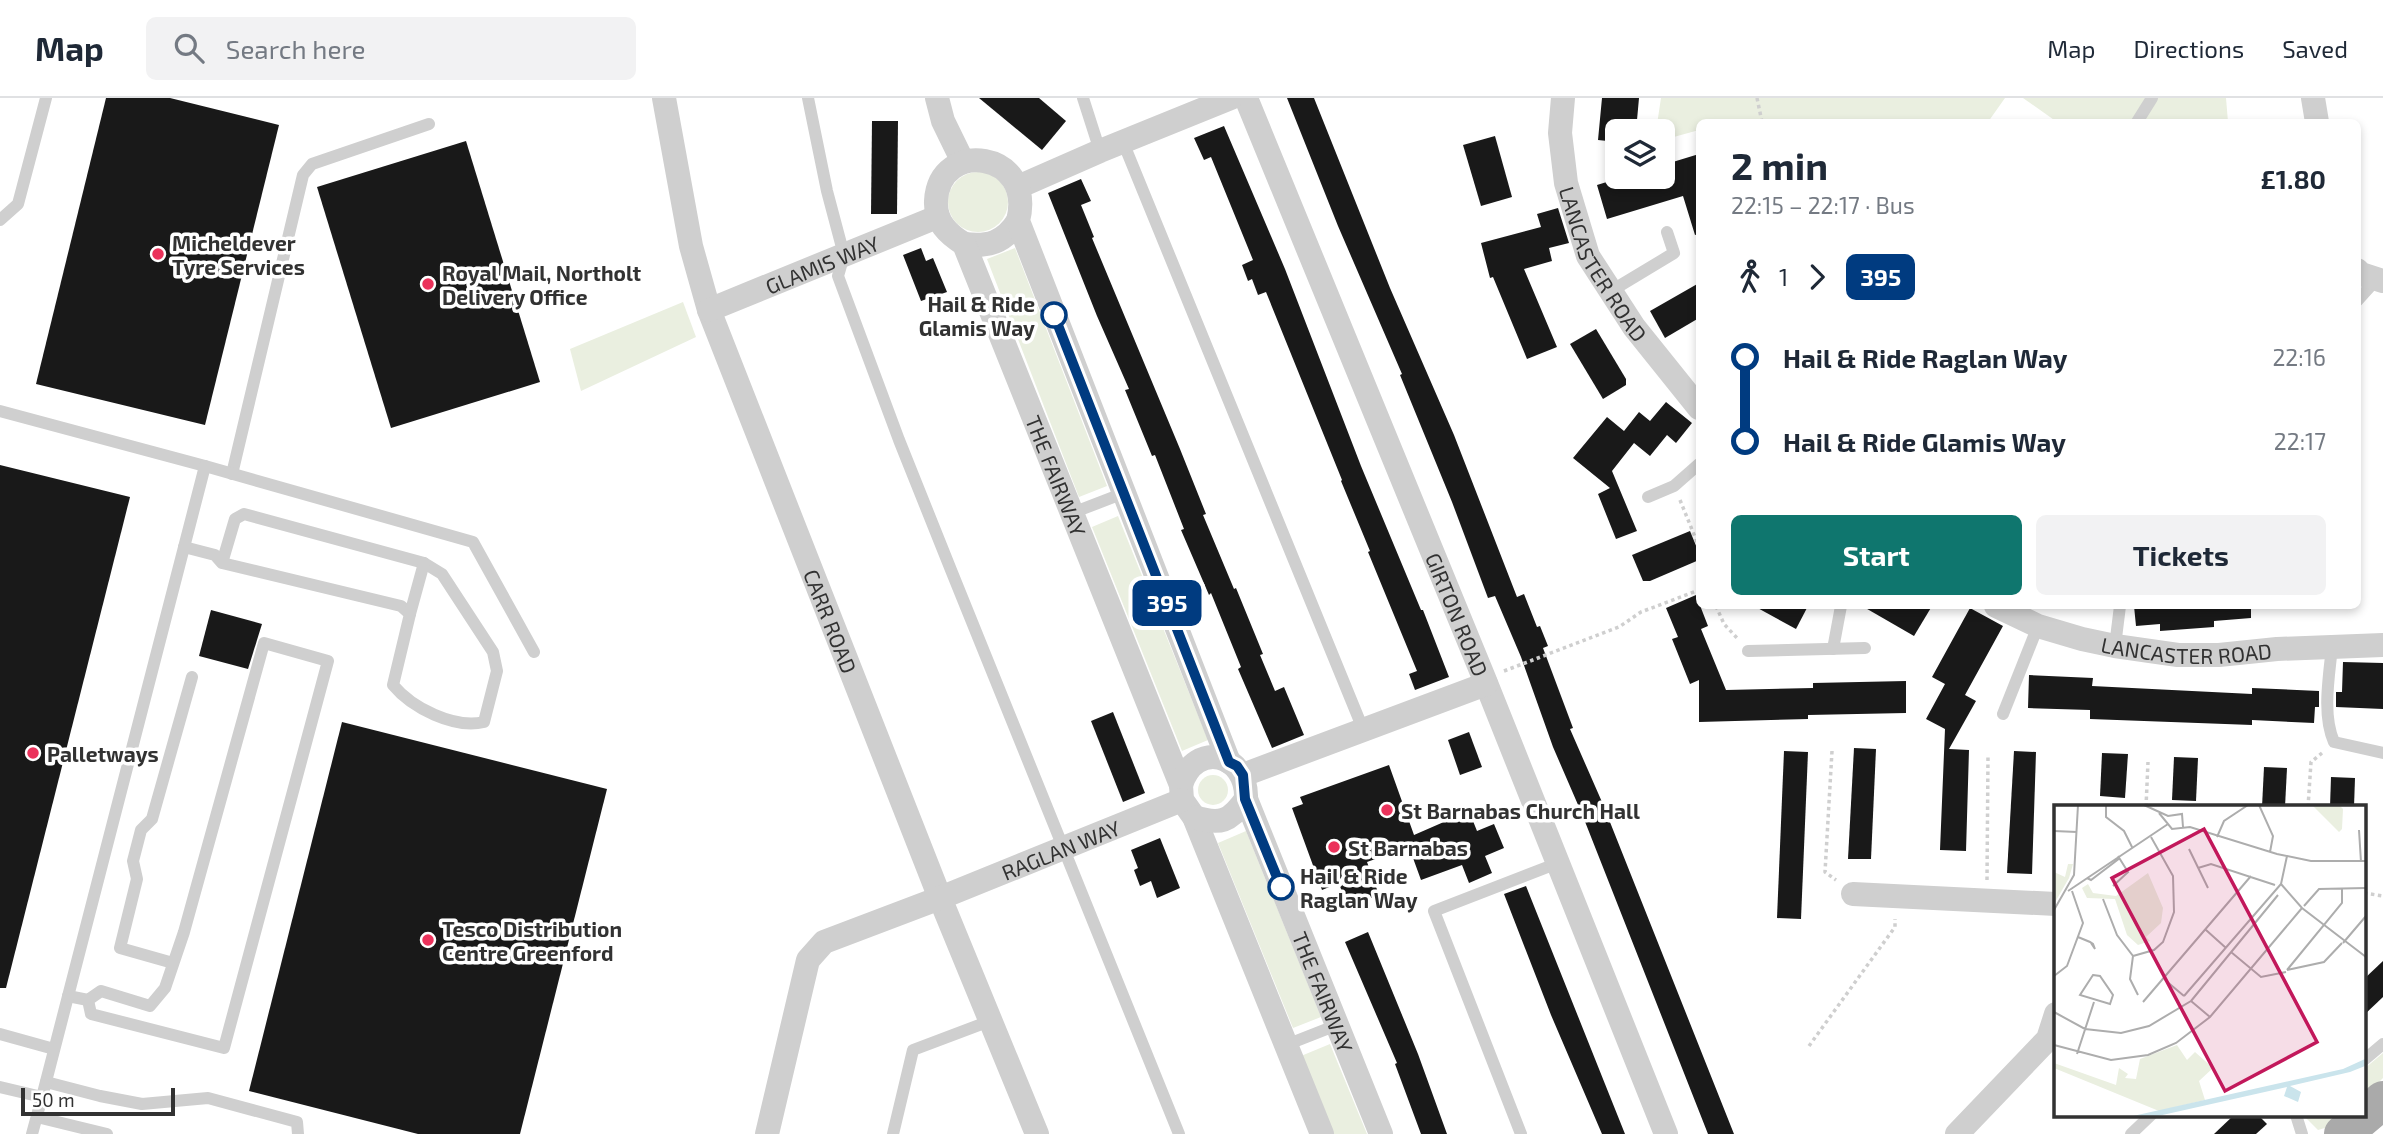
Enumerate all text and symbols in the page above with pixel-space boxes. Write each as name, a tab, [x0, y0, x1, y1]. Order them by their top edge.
search box	[146, 17, 636, 80]
text: Map	[35, 28, 104, 68]
icon: search	[170, 29, 208, 67]
text: Search here	[226, 33, 365, 64]
text: Map	[2047, 34, 2095, 63]
text: Directions	[2133, 34, 2244, 63]
text: Saved	[2282, 34, 2348, 63]
map controls	[1605, 119, 1675, 189]
button: layers	[1605, 119, 1675, 189]
text: 2 min	[1731, 142, 1828, 188]
text: £1.80	[2261, 163, 2326, 194]
street label: LANCASTER ROAD	[1555, 183, 1653, 346]
text: 22:15 – 22:17 · Bus	[1731, 191, 1915, 219]
place label: Micheldever Tyre Services	[172, 230, 305, 280]
street label: GLAMIS WAY	[761, 230, 883, 298]
marker: Micheldever Tyre Services	[150, 246, 166, 262]
icon: walk	[1731, 258, 1769, 296]
icon: forward	[1798, 258, 1836, 296]
place label: Royal Mail, Northolt Delivery Office	[442, 260, 642, 310]
text: 395	[1860, 262, 1901, 291]
text: 1	[1779, 263, 1788, 291]
marker: Royal Mail, Northolt Delivery Office	[420, 276, 436, 292]
place label: Hail & Ride Glamis Way	[919, 291, 1035, 341]
marker: Hail & Ride Glamis Way	[1041, 302, 1067, 328]
text: Hail & Ride Raglan Way	[1783, 342, 2068, 373]
text: 22:16	[2272, 343, 2326, 371]
street label: THE FAIRWAY	[1021, 411, 1092, 539]
text: Hail & Ride Glamis Way	[1783, 426, 2066, 457]
text: 22:17	[2274, 427, 2326, 455]
button: Start	[1731, 515, 2022, 595]
button: Tickets	[2036, 515, 2326, 595]
street label: GIRTON ROAD	[1421, 549, 1494, 680]
street label: CARR ROAD	[799, 565, 863, 677]
line badge: 395	[1127, 580, 1207, 626]
text: 395	[1146, 588, 1188, 617]
street label: LANCASTER ROAD	[2099, 631, 2273, 668]
place label: Palletways	[47, 741, 159, 767]
marker: Palletways	[25, 745, 41, 761]
place label: St Barnabas Church Hall	[1401, 798, 1640, 823]
marker: St Barnabas Church Hall	[1379, 802, 1395, 818]
inset map	[2054, 805, 2366, 1116]
street label: RAGLAN WAY	[998, 814, 1124, 884]
place label: St Barnabas	[1348, 835, 1468, 860]
marker: St Barnabas	[1326, 839, 1342, 855]
place label: Hail & Ride Raglan Way	[1300, 863, 1418, 913]
marker: Hail & Ride Raglan Way	[1268, 874, 1294, 900]
place label: Tesco Distribution Centre Greenford	[442, 916, 622, 965]
street label: THE FAIRWAY	[1288, 928, 1359, 1056]
marker: Tesco Distribution Centre Greenford	[420, 932, 436, 948]
scale bar	[21, 1085, 175, 1117]
text: 50 m	[32, 1088, 75, 1111]

